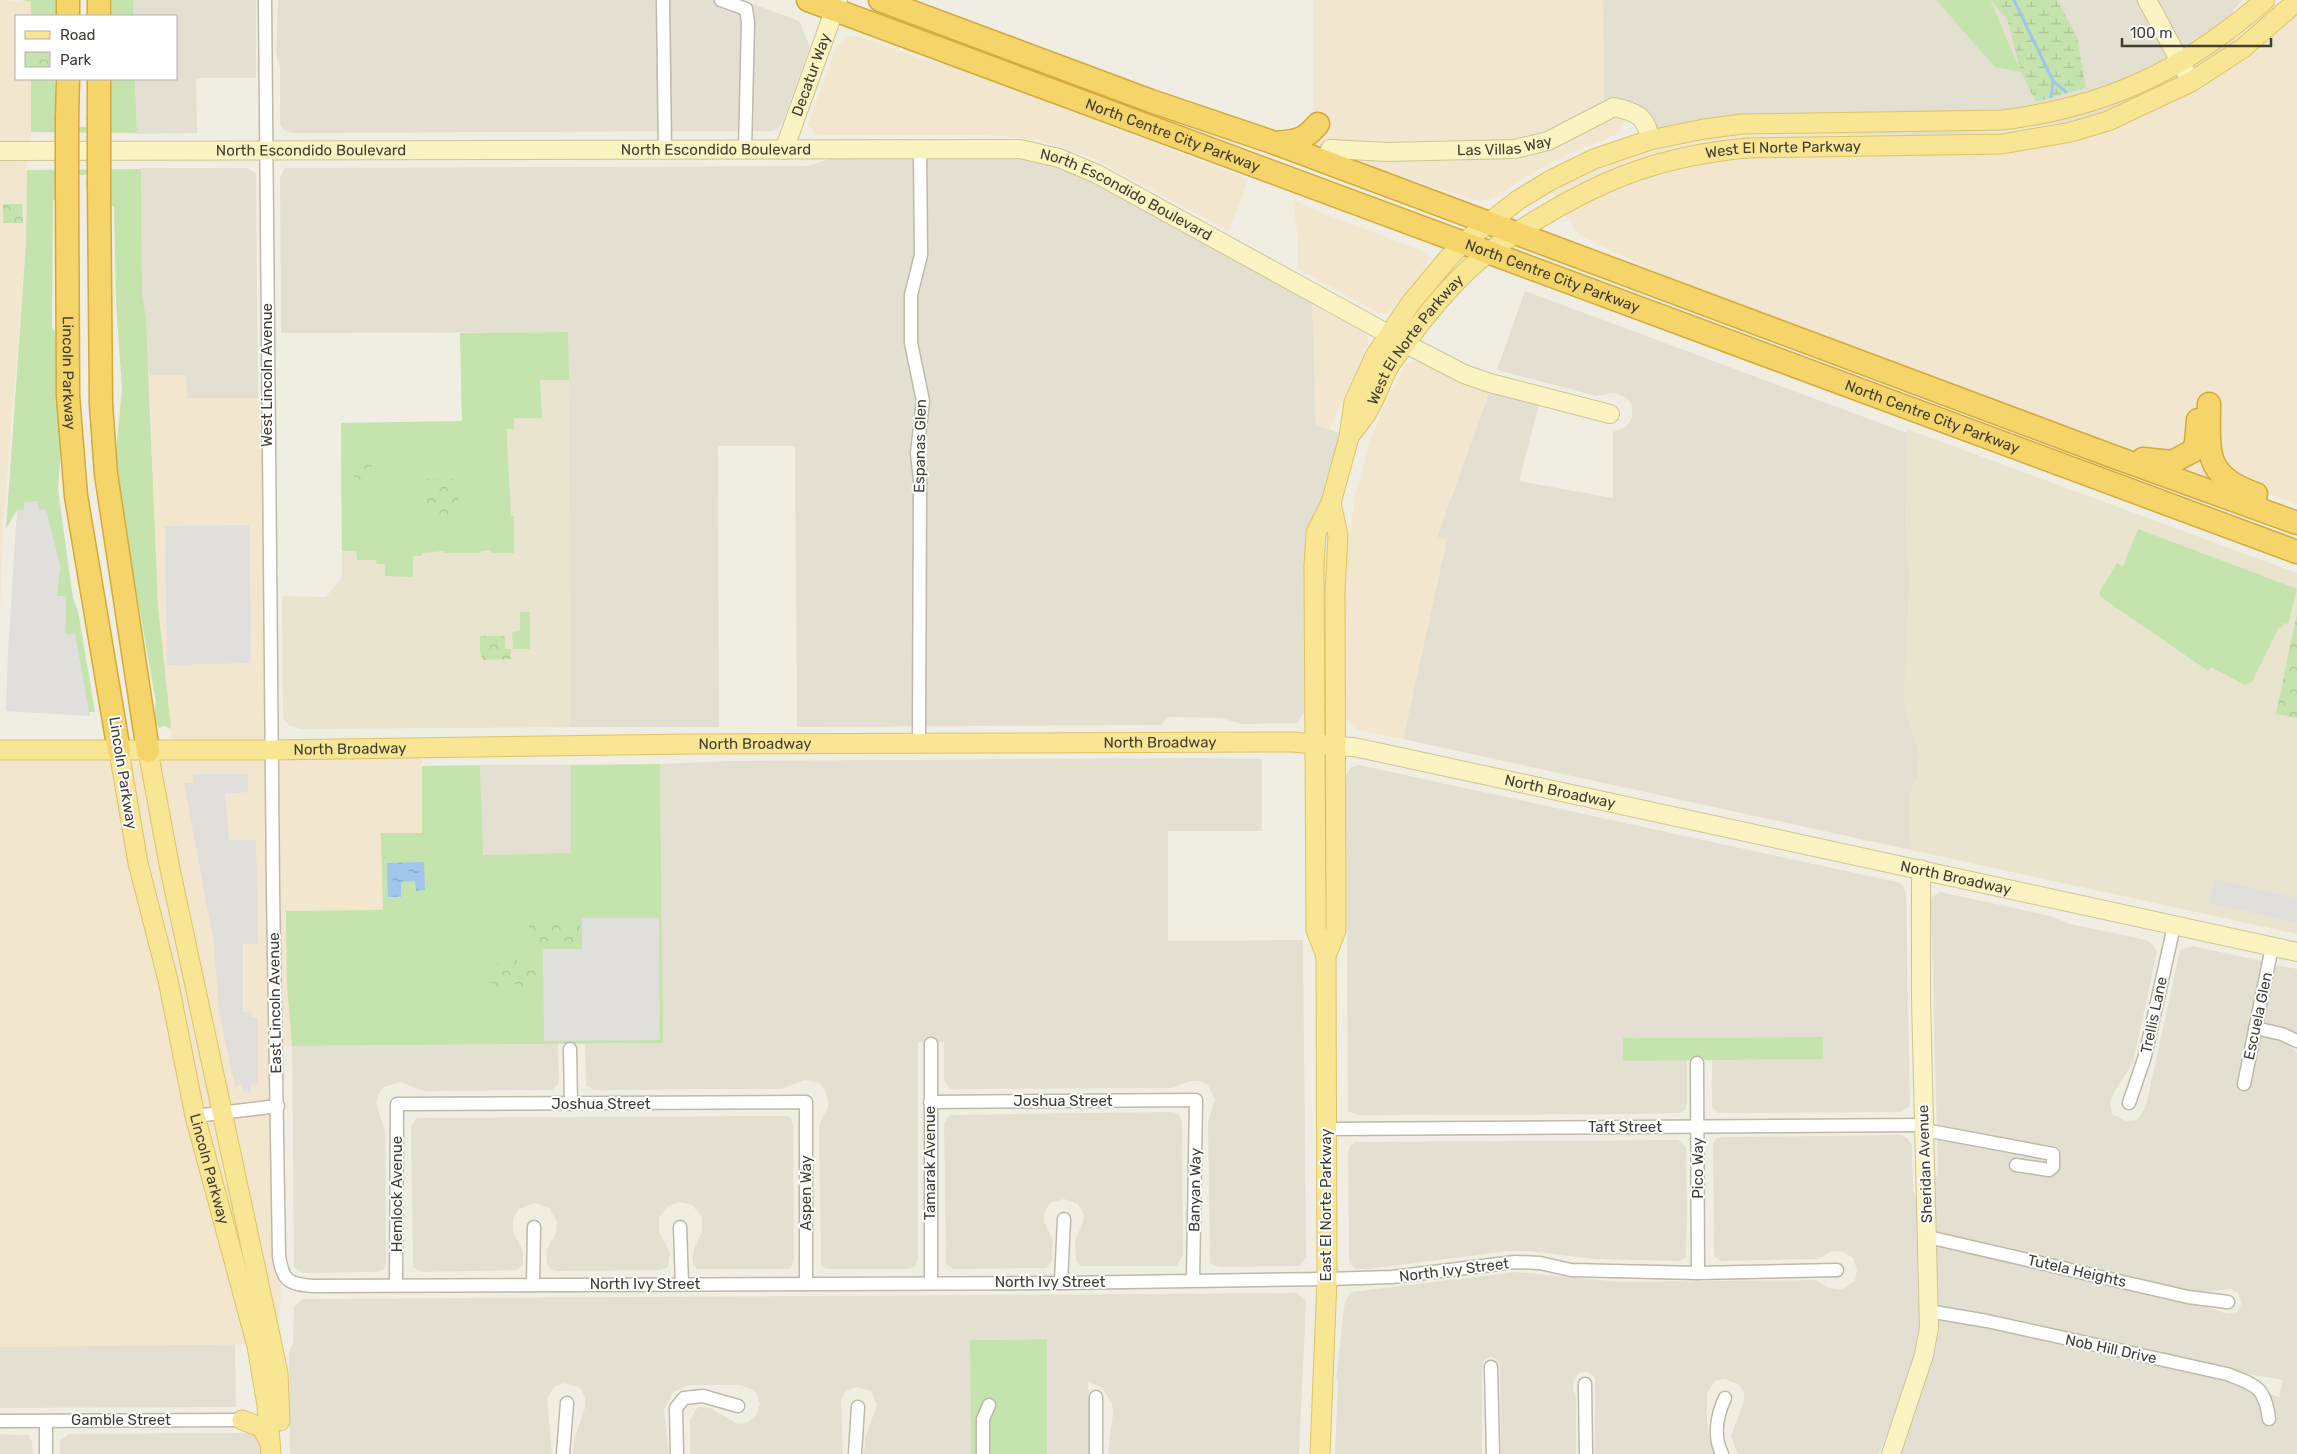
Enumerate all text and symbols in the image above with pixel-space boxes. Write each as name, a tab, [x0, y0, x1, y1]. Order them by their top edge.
legend	[15, 15, 178, 80]
scale bar	[2122, 15, 2271, 47]
text: 100 m	[2130, 24, 2172, 42]
text: Road	[60, 26, 96, 44]
street label: Decatur Way	[788, 31, 834, 119]
text: Park	[60, 51, 91, 69]
street label: North Centre City Parkway	[1083, 95, 1263, 176]
street label: Las Villas Way	[1457, 131, 1554, 159]
street label: West El Norte Parkway	[1704, 137, 1861, 162]
street label: North Escondido Boulevard	[621, 140, 811, 159]
street label: North Escondido Boulevard	[216, 141, 406, 160]
street label: North Escondido Boulevard	[1038, 145, 1215, 244]
street label: North Centre City Parkway	[1463, 235, 1642, 317]
street label: West El Norte Parkway	[1364, 271, 1467, 408]
street label: West Lincoln Avenue	[258, 303, 276, 447]
street label: Lincoln Parkway	[59, 316, 80, 431]
street label: North Centre City Parkway	[1842, 376, 2022, 457]
street label: Espanas Glen	[910, 399, 930, 493]
street label: Lincoln Parkway	[105, 715, 141, 831]
street label: North Broadway	[1103, 733, 1217, 752]
street label: North Broadway	[698, 735, 812, 753]
street label: North Broadway	[293, 739, 407, 759]
street label: North Broadway	[1503, 771, 1617, 812]
street label: North Broadway	[1899, 857, 2013, 899]
street label: East Lincoln Avenue	[265, 932, 285, 1074]
street label: Escuela Glen	[2240, 970, 2276, 1062]
street label: Trellis Lane	[2137, 975, 2171, 1055]
street label: Joshua Street	[1013, 1092, 1113, 1110]
street label: Joshua Street	[551, 1095, 651, 1113]
street label: Sheridan Avenue	[1914, 1105, 1936, 1223]
street label: Tamarak Avenue	[921, 1106, 939, 1220]
street label: Lincoln Parkway	[186, 1112, 233, 1226]
street label: Taft Street	[1588, 1118, 1662, 1136]
street label: East El Norte Parkway	[1317, 1128, 1335, 1282]
street label: Hemlock Avenue	[388, 1136, 406, 1252]
street label: Pico Way	[1689, 1137, 1707, 1199]
street label: Banyan Way	[1185, 1148, 1205, 1232]
street label: Aspen Way	[797, 1155, 815, 1231]
street label: Tutela Heights	[2026, 1251, 2128, 1291]
street label: North Ivy Street	[1398, 1254, 1510, 1286]
street label: North Ivy Street	[995, 1273, 1105, 1291]
street label: North Ivy Street	[590, 1275, 700, 1293]
street label: Nob Hill Drive	[2064, 1331, 2158, 1367]
street label: Gamble Street	[71, 1411, 171, 1429]

